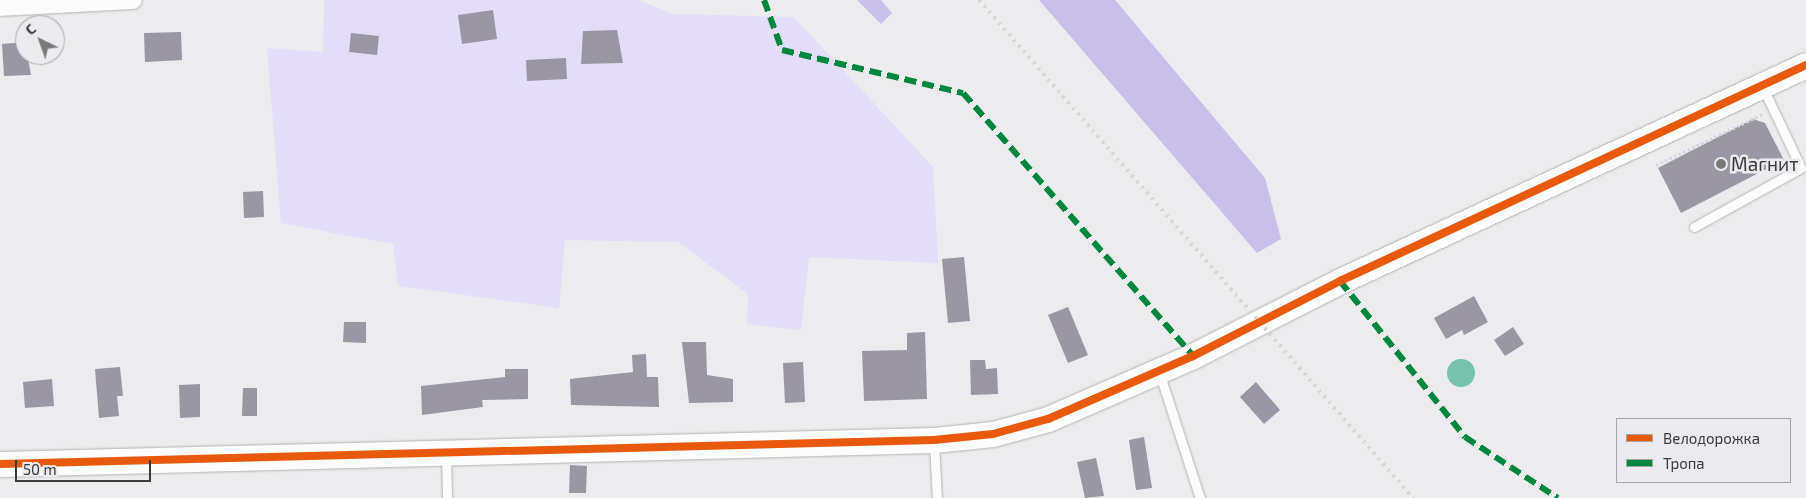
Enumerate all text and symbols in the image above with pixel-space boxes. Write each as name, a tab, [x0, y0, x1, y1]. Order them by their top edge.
north arrow	[15, 15, 65, 65]
text: С	[22, 20, 39, 38]
place label: Магнит	[1731, 153, 1798, 175]
marker: Магнит	[1715, 158, 1727, 170]
legend	[1616, 418, 1791, 483]
text: Велодорожка	[1663, 429, 1760, 447]
scale bar	[18, 450, 154, 482]
text: Тропа	[1663, 454, 1705, 472]
text: 50 m	[23, 460, 57, 478]

